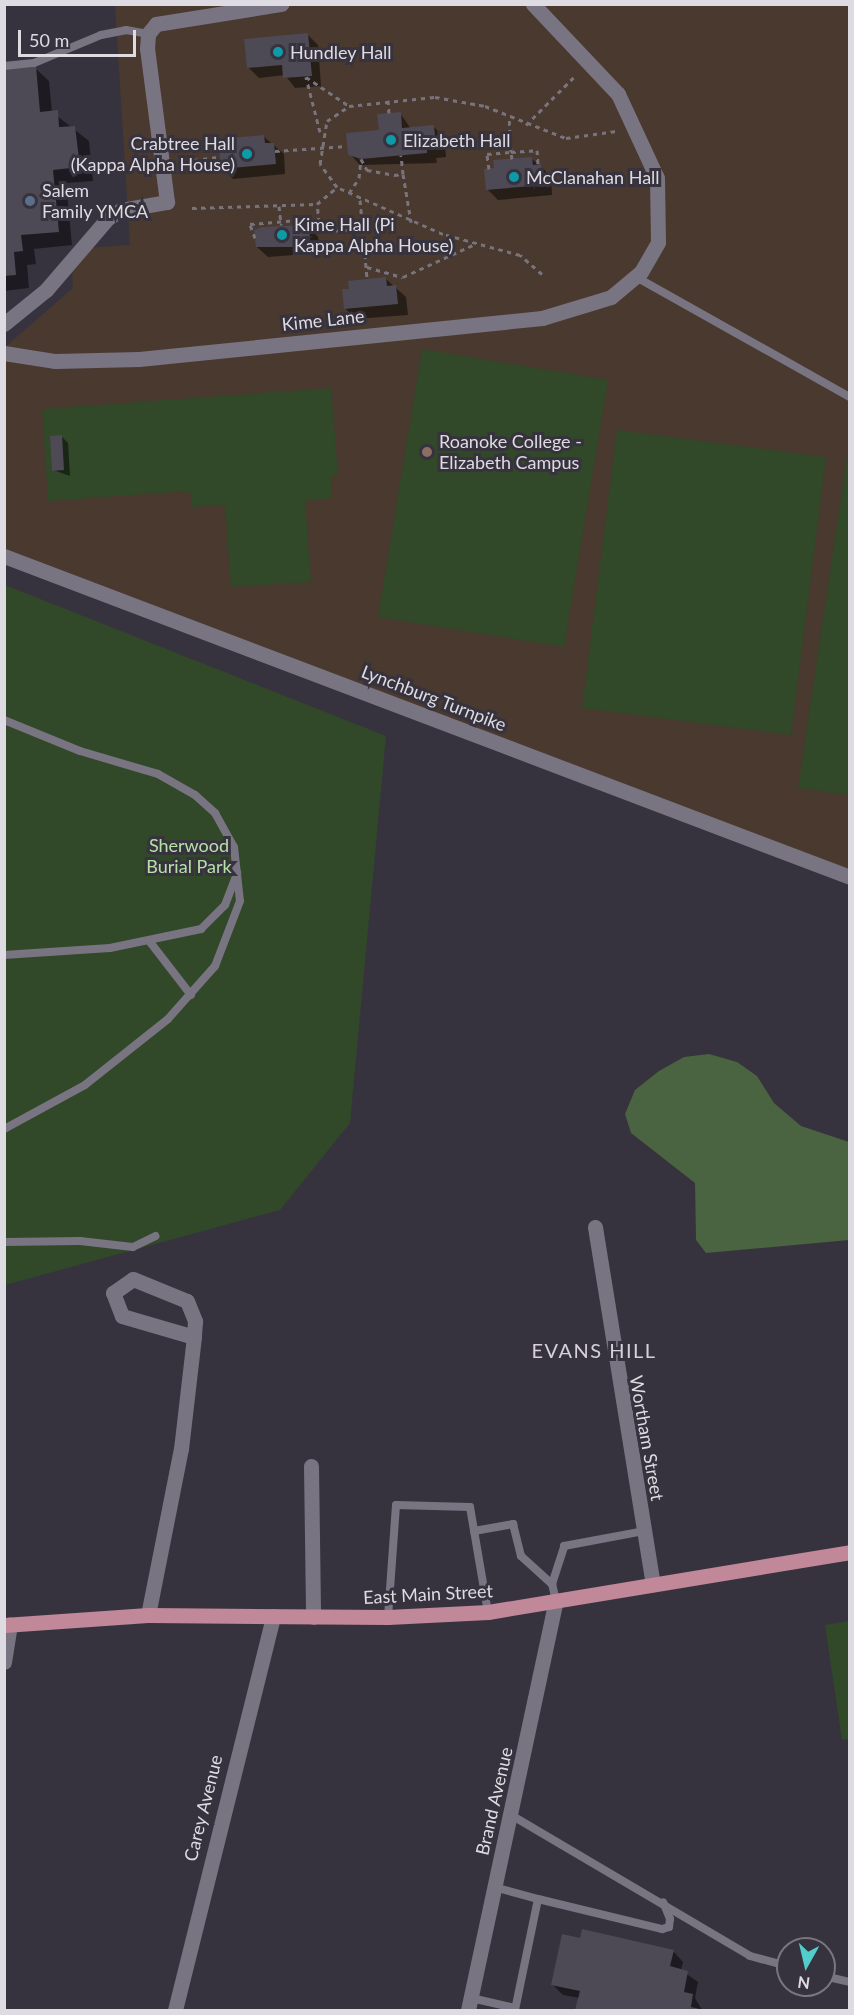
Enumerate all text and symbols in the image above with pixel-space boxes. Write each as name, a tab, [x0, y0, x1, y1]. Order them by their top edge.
scale bar	[21, 18, 140, 56]
text: 50 m	[29, 29, 69, 51]
place label: Hundley Hall	[290, 41, 392, 63]
marker: Hundley Hall	[271, 45, 285, 59]
place label: Elizabeth Hall	[403, 129, 511, 151]
place label: Crabtree Hall (Kappa Alpha House)	[70, 133, 235, 176]
marker: Elizabeth Hall	[384, 133, 398, 147]
marker: Crabtree Hall (Kappa Alpha House)	[240, 147, 254, 161]
place label: McClanahan Hall	[526, 166, 660, 188]
marker: McClanahan Hall	[507, 170, 521, 184]
place label: Salem Family YMCA	[42, 180, 149, 222]
marker: Salem Family YMCA	[23, 194, 37, 208]
place label: Kime Hall (Pi Kappa Alpha House)	[294, 214, 454, 256]
marker: Kime Hall (Pi Kappa Alpha House)	[275, 228, 289, 242]
street label: Kime Lane	[281, 305, 365, 335]
place label: Roanoke College - Elizabeth Campus	[439, 431, 582, 474]
marker: Roanoke College - Elizabeth Campus	[420, 445, 434, 459]
street label: Lynchburg Turnpike	[358, 660, 510, 736]
park label: Sherwood Burial Park	[146, 835, 232, 878]
district label: EVANS HILL	[531, 1338, 657, 1362]
street label: Wortham Street	[625, 1374, 669, 1502]
street label: East Main Street	[363, 1580, 493, 1608]
street label: Brand Avenue	[471, 1744, 517, 1858]
street label: Carey Avenue	[179, 1752, 227, 1864]
north arrow	[776, 1937, 836, 1997]
text: N	[796, 1973, 811, 1994]

